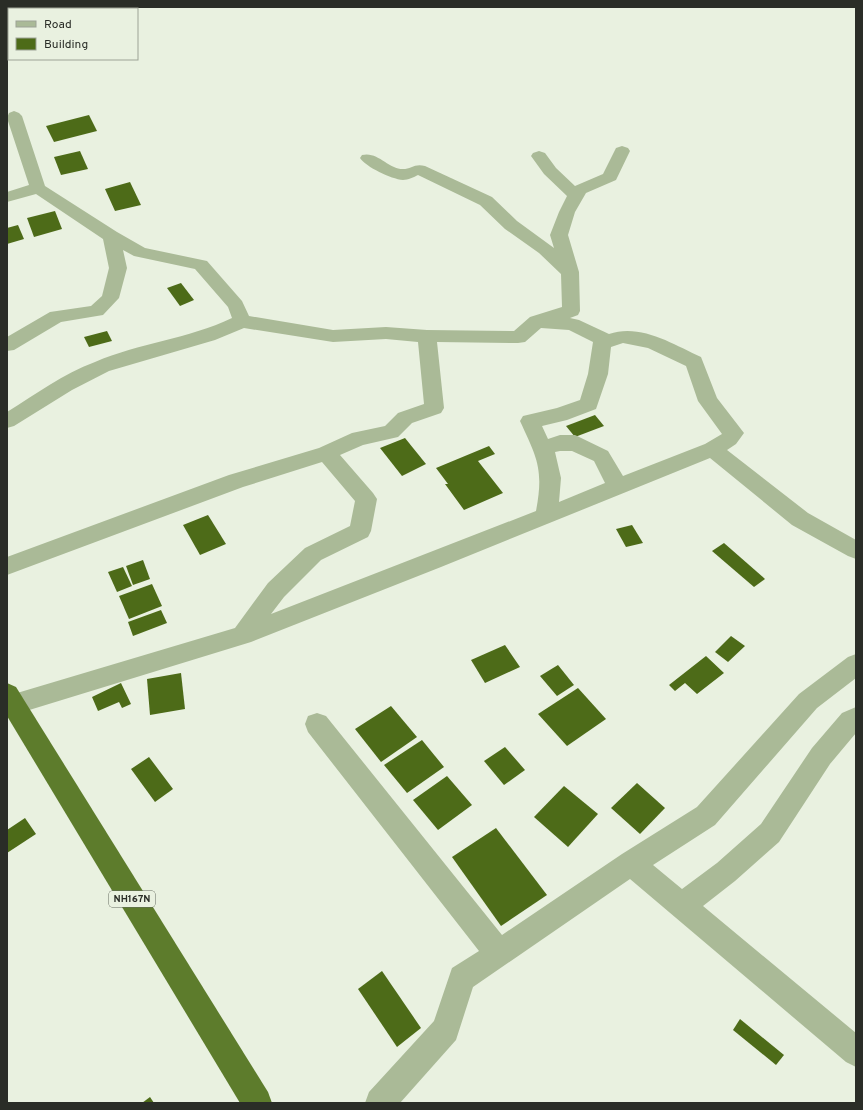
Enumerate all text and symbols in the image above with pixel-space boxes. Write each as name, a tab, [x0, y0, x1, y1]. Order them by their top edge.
legend	[8, 8, 138, 60]
text: Road	[44, 17, 72, 33]
text: Building	[44, 37, 88, 53]
road number: NH167N	[109, 891, 155, 907]

